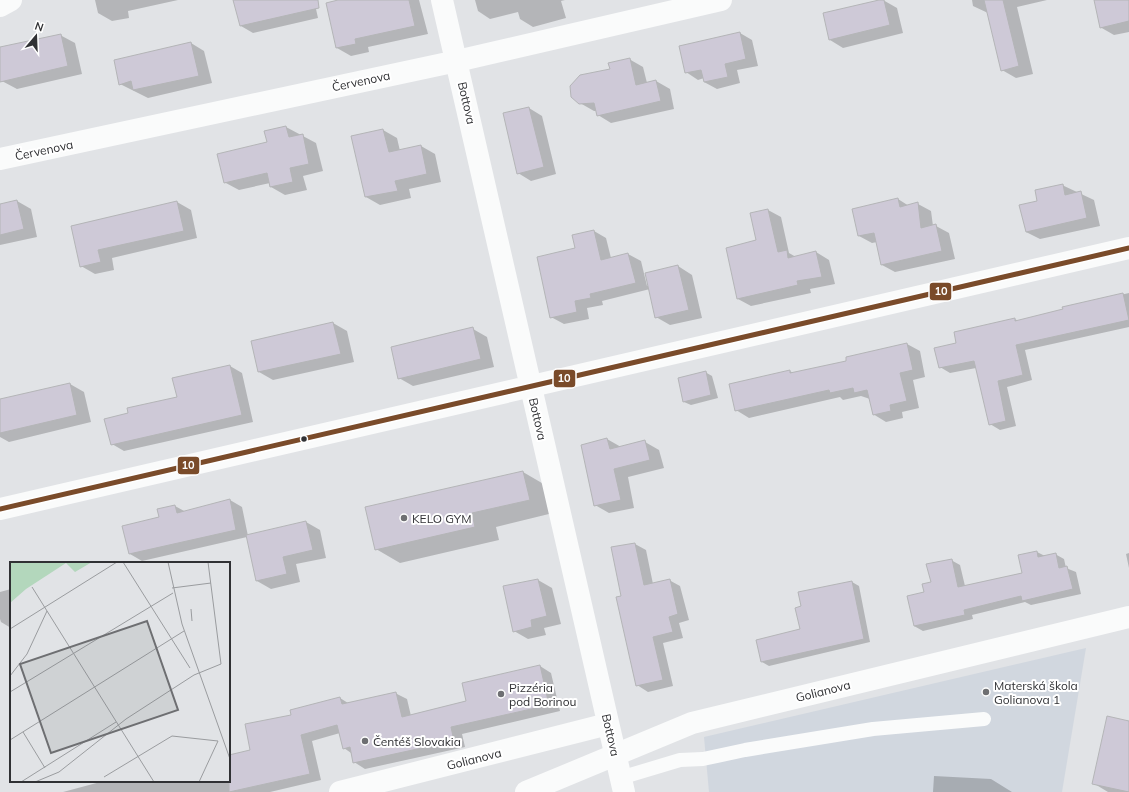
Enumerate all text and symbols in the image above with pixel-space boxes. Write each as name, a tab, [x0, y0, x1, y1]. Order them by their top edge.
north arrow	[16, 16, 56, 56]
text: N	[33, 19, 45, 35]
street label: Červenova	[331, 68, 391, 94]
street label: Bottova	[455, 80, 479, 126]
street label: Červenova	[14, 137, 74, 163]
line badge: 10	[929, 282, 952, 301]
text: 10	[934, 284, 948, 298]
line badge: 10	[553, 369, 576, 388]
text: 10	[557, 371, 571, 385]
street label: Bottova	[526, 396, 550, 442]
unlabelled marker	[299, 434, 309, 444]
line badge: 10	[177, 456, 200, 475]
text: 10	[181, 458, 195, 472]
place label: KELO GYM	[412, 511, 472, 526]
marker: KELO GYM	[399, 513, 409, 523]
inset map	[10, 562, 230, 782]
street label: Golianova	[794, 677, 852, 705]
place label: Materská škola Golianova 1	[994, 678, 1078, 707]
place label: Pizzéria pod Borinou	[509, 680, 576, 709]
marker: Materská škola Golianova 1	[981, 687, 991, 697]
marker: Pizzéria pod Borinou	[496, 689, 506, 699]
street label: Bottova	[599, 712, 623, 758]
place label: Čentéš Slovakia	[373, 734, 461, 749]
marker: Čentéš Slovakia	[360, 736, 370, 746]
street label: Golianova	[445, 745, 503, 773]

